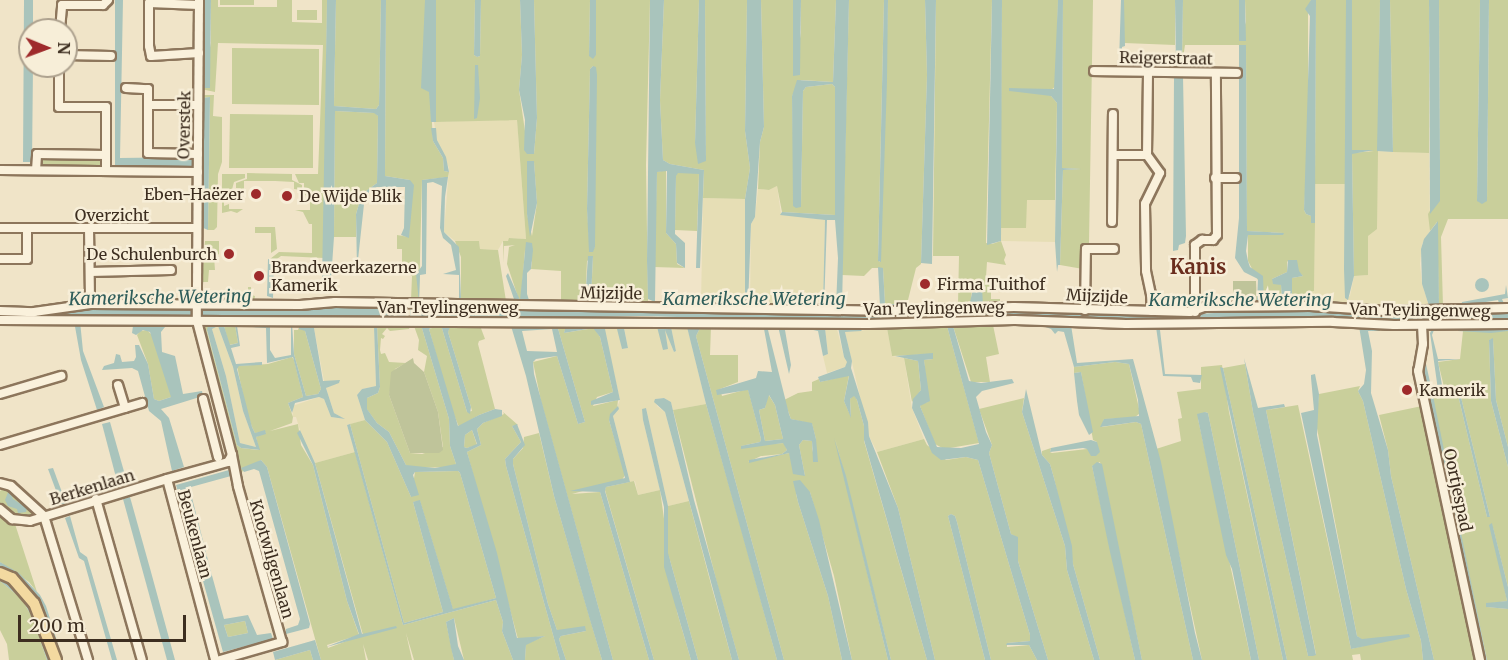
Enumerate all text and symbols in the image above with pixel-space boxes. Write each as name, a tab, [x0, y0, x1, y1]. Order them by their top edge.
north arrow	[18, 18, 78, 78]
text: N	[54, 42, 74, 55]
street label: Reigerstraat	[1119, 48, 1213, 68]
street label: Overstek	[174, 91, 194, 159]
place label: Eben-Haëzer	[144, 184, 244, 204]
place label: De Wijde Blik	[299, 186, 402, 206]
marker: Eben-Haëzer	[249, 187, 263, 201]
marker: De Wijde Blik	[280, 189, 294, 203]
street label: Overzicht	[75, 205, 149, 225]
place label: De Schulenburch	[86, 244, 217, 264]
marker: De Schulenburch	[222, 247, 236, 261]
district label: Kanis	[1170, 254, 1226, 278]
place label: Brandweerkazerne Kamerik	[271, 257, 417, 295]
marker: Brandweerkazerne Kamerik	[252, 269, 266, 283]
place label: Firma Tuithof	[937, 274, 1045, 294]
marker: Firma Tuithof	[918, 277, 932, 291]
street label: Mijzijde	[580, 283, 642, 303]
street label: Mijzijde	[1066, 285, 1128, 307]
water label: Kameriksche Wetering	[68, 286, 252, 310]
water label: Kameriksche Wetering	[663, 288, 845, 310]
water label: Kameriksche Wetering	[1149, 289, 1331, 311]
street label: Van Teylingenweg	[377, 297, 519, 317]
street label: Van Teylingenweg	[863, 297, 1005, 319]
street label: Van Teylingenweg	[1349, 299, 1491, 321]
place label: Kamerik	[1419, 380, 1486, 400]
marker: Kamerik	[1400, 383, 1414, 397]
street label: Oortjespad	[1440, 447, 1476, 533]
street label: Berkenlaan	[47, 465, 137, 509]
street label: Beukenlaan	[174, 488, 216, 580]
street label: Knotwilgenlaan	[246, 497, 298, 621]
scale bar	[21, 603, 189, 641]
text: 200 m	[29, 614, 85, 637]

